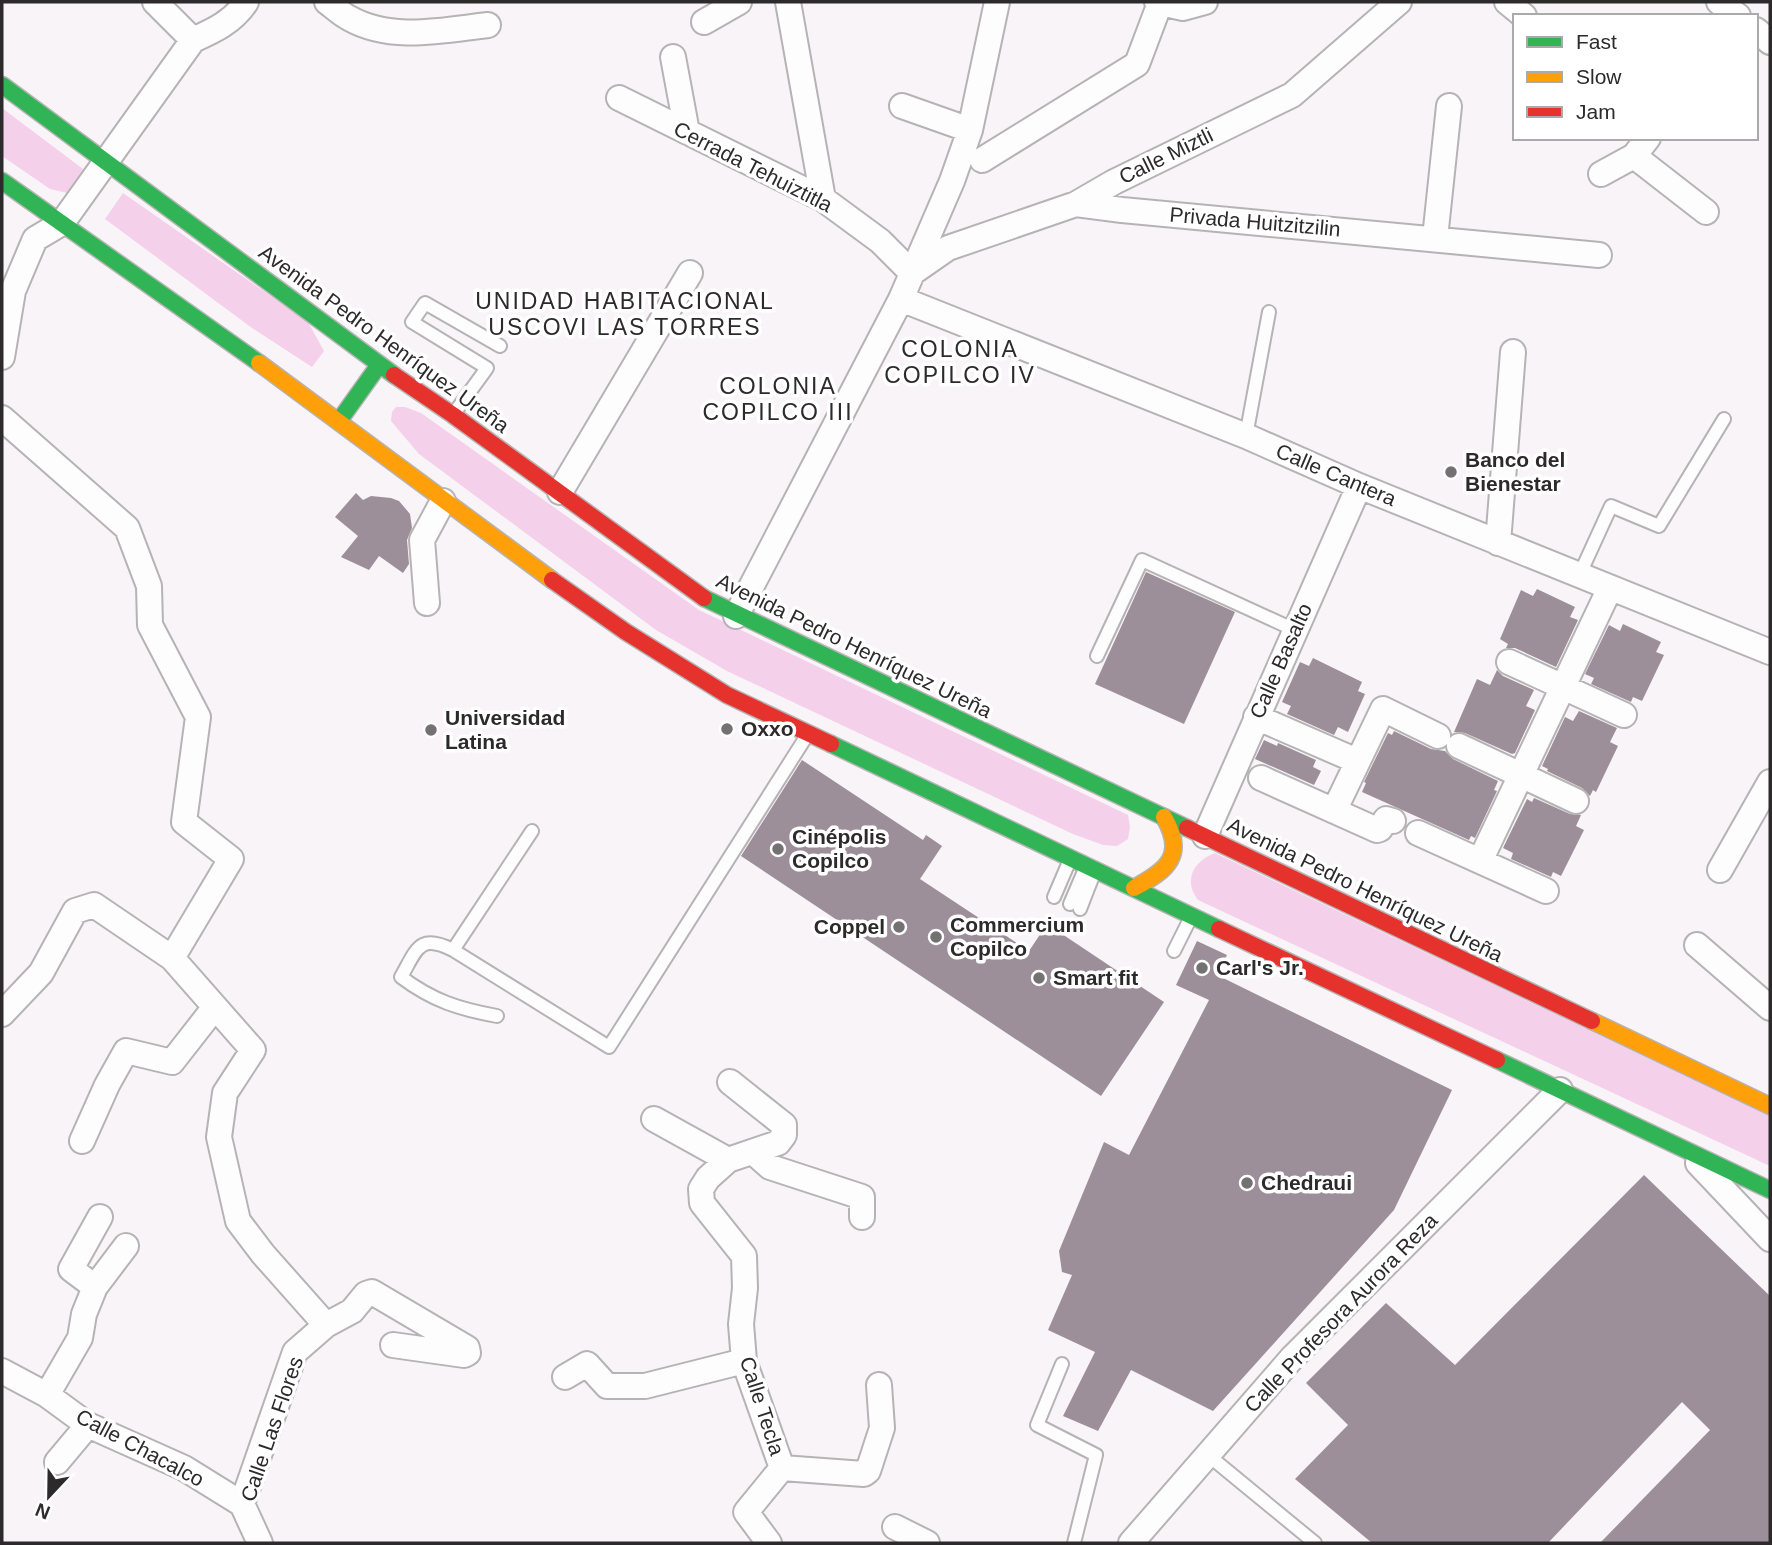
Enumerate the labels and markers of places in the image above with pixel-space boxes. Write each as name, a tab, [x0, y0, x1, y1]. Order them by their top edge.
place label: Banco del Bienestar	[1465, 448, 1565, 495]
marker: Banco del Bienestar	[1443, 464, 1459, 480]
place label: Universidad Latina	[445, 706, 565, 753]
place label: Oxxo	[741, 717, 794, 740]
marker: Oxxo	[719, 721, 735, 737]
marker: Universidad Latina	[423, 722, 439, 738]
place label: Cinépolis Copilco	[792, 825, 887, 872]
marker: Cinépolis Copilco	[770, 841, 786, 857]
place label: Commercium Copilco	[950, 913, 1084, 960]
place label: Coppel	[814, 915, 885, 938]
marker: Coppel	[891, 919, 907, 935]
marker: Commercium Copilco	[928, 929, 944, 945]
place label: Carl's Jr.	[1216, 956, 1304, 979]
marker: Carl's Jr.	[1194, 960, 1210, 976]
place label: Smart fit	[1053, 966, 1138, 989]
marker: Smart fit	[1031, 970, 1047, 986]
place label: Chedraui	[1261, 1171, 1352, 1194]
marker: Chedraui	[1239, 1175, 1255, 1191]

